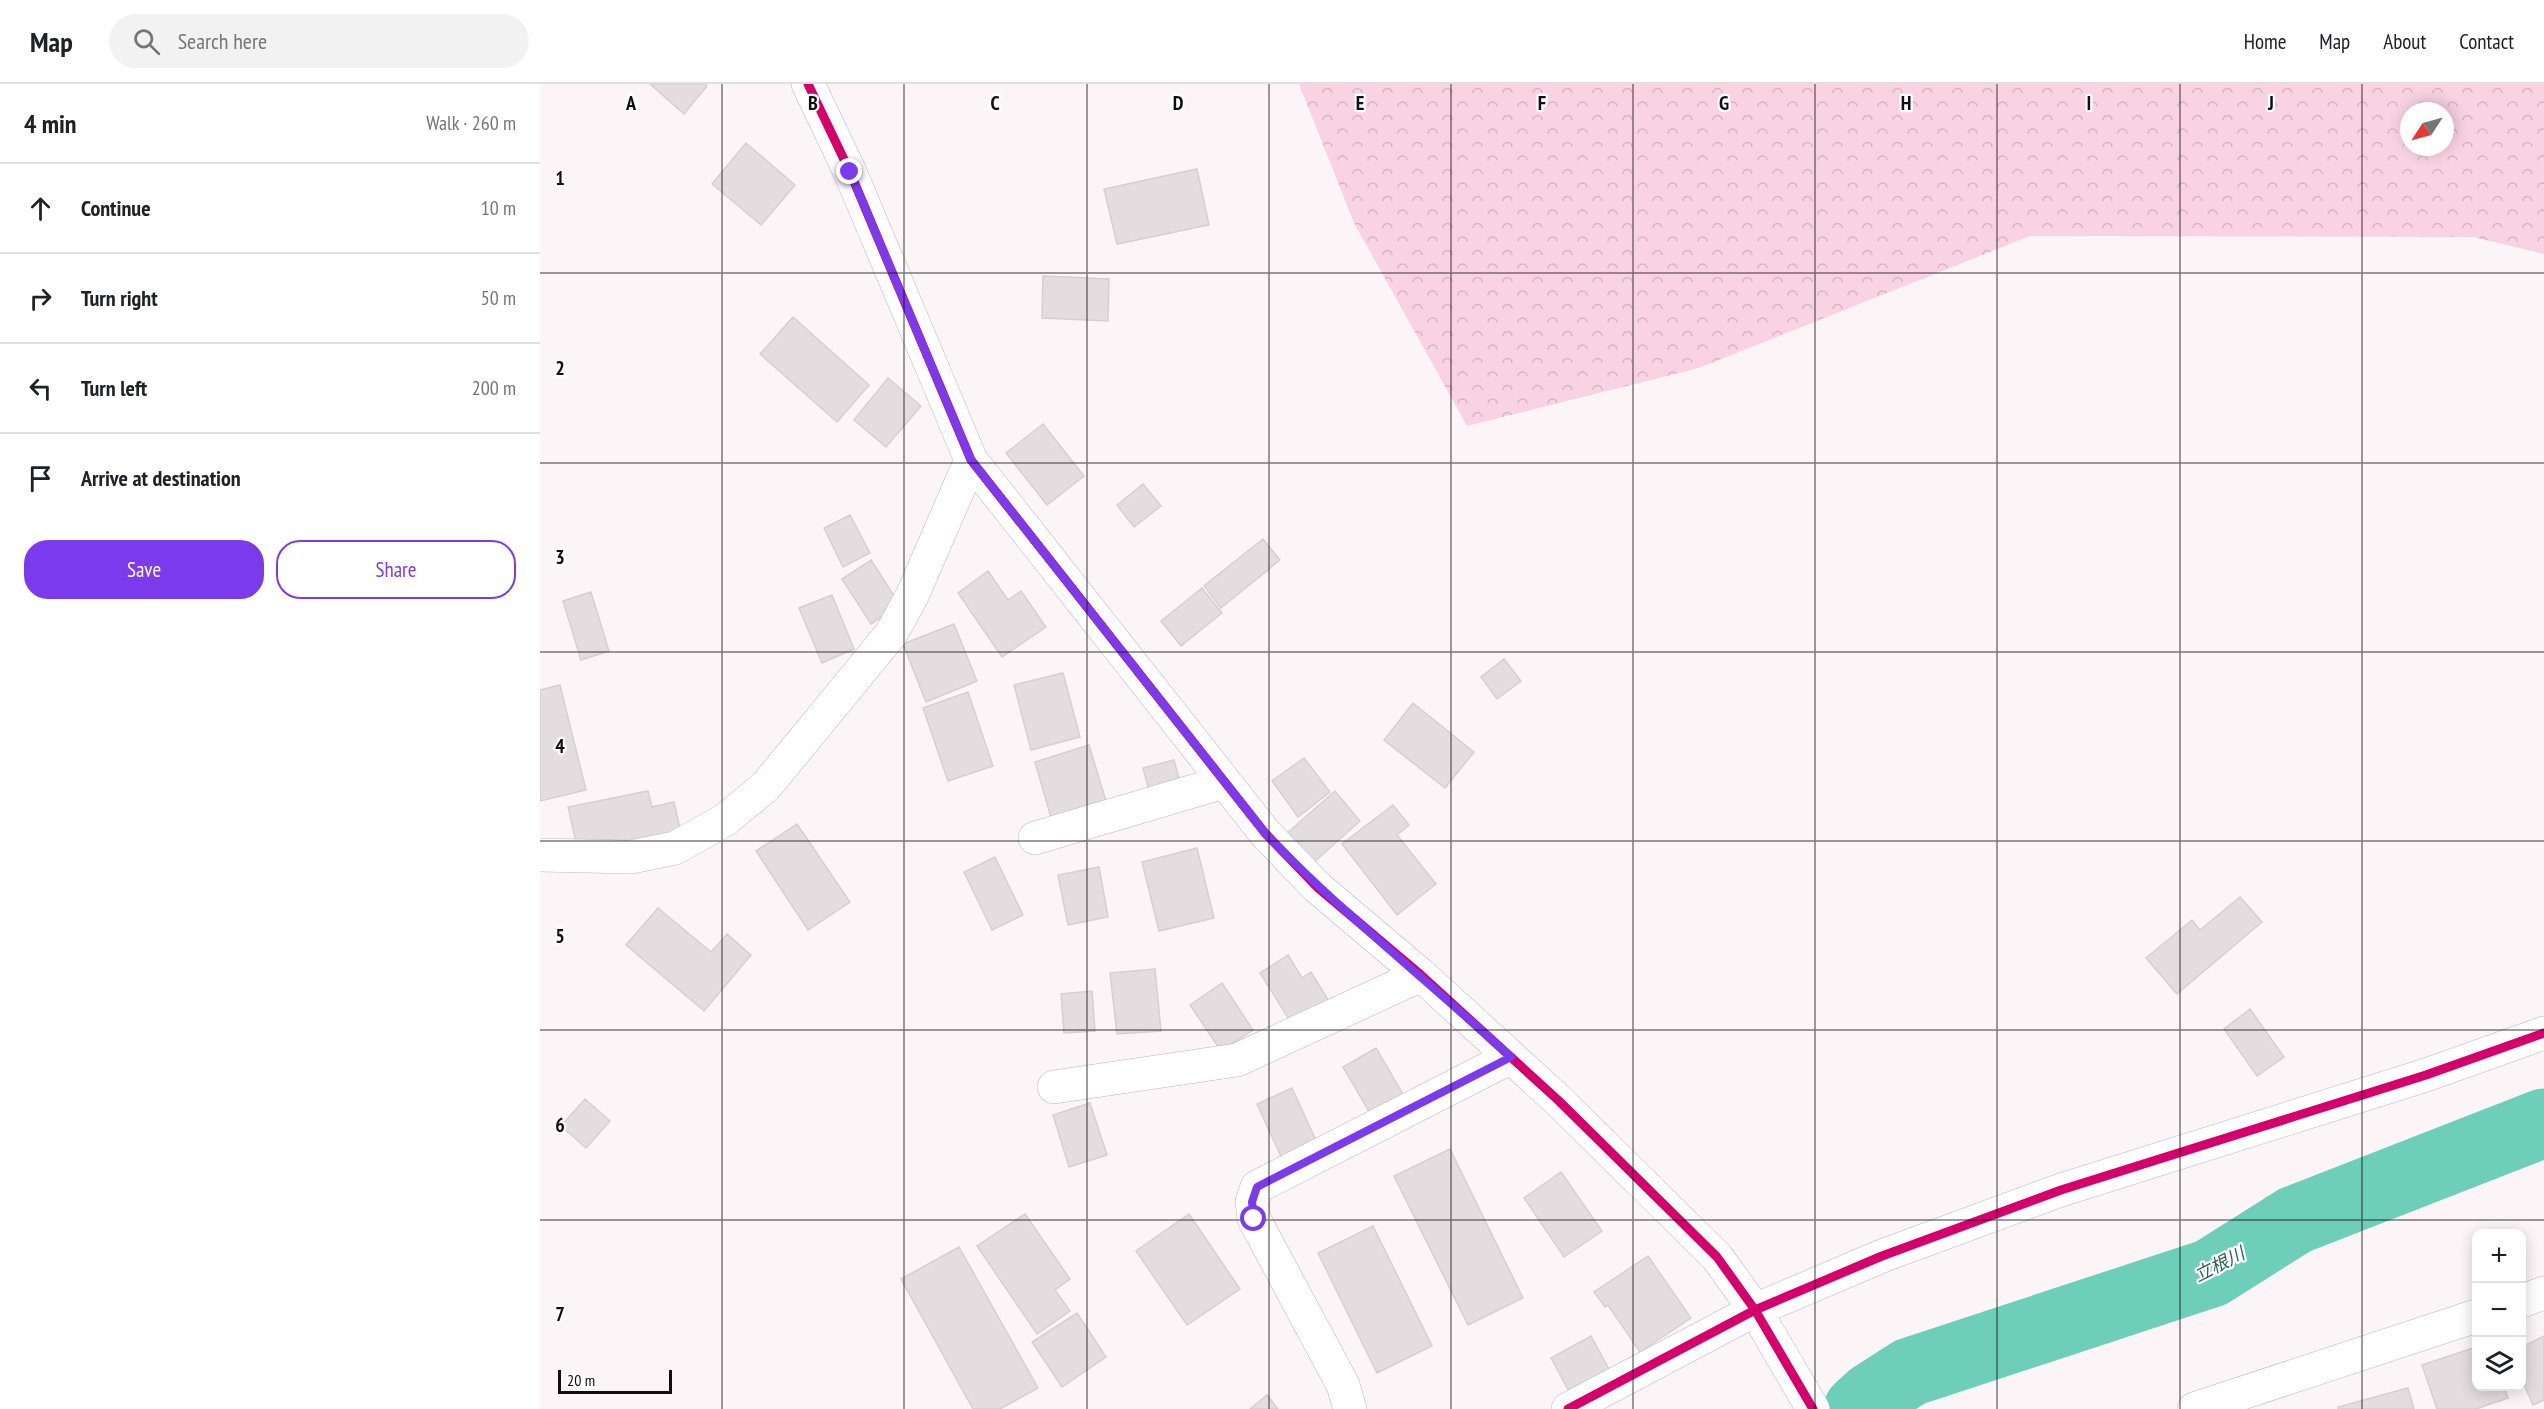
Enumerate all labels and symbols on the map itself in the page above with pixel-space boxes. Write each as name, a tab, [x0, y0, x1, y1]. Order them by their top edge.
text: A	[625, 90, 637, 116]
text: B	[808, 90, 818, 116]
text: C	[990, 90, 1000, 116]
text: D	[1173, 90, 1184, 116]
text: E	[1356, 90, 1364, 116]
text: F	[1538, 90, 1546, 116]
text: G	[1719, 90, 1729, 116]
text: H	[1901, 90, 1911, 116]
text: I	[2087, 90, 2091, 116]
text: J	[2267, 90, 2274, 116]
north arrow	[2400, 102, 2454, 156]
route end	[836, 158, 862, 184]
text: 1	[555, 165, 565, 191]
text: 2	[555, 355, 565, 381]
text: 3	[555, 544, 565, 570]
text: 4	[555, 733, 565, 759]
text: 5	[555, 923, 565, 949]
text: 6	[555, 1112, 565, 1138]
route start	[1240, 1205, 1266, 1231]
water label: 立根川	[2190, 1241, 2250, 1287]
text: 7	[555, 1301, 565, 1327]
scale bar	[558, 1367, 672, 1394]

